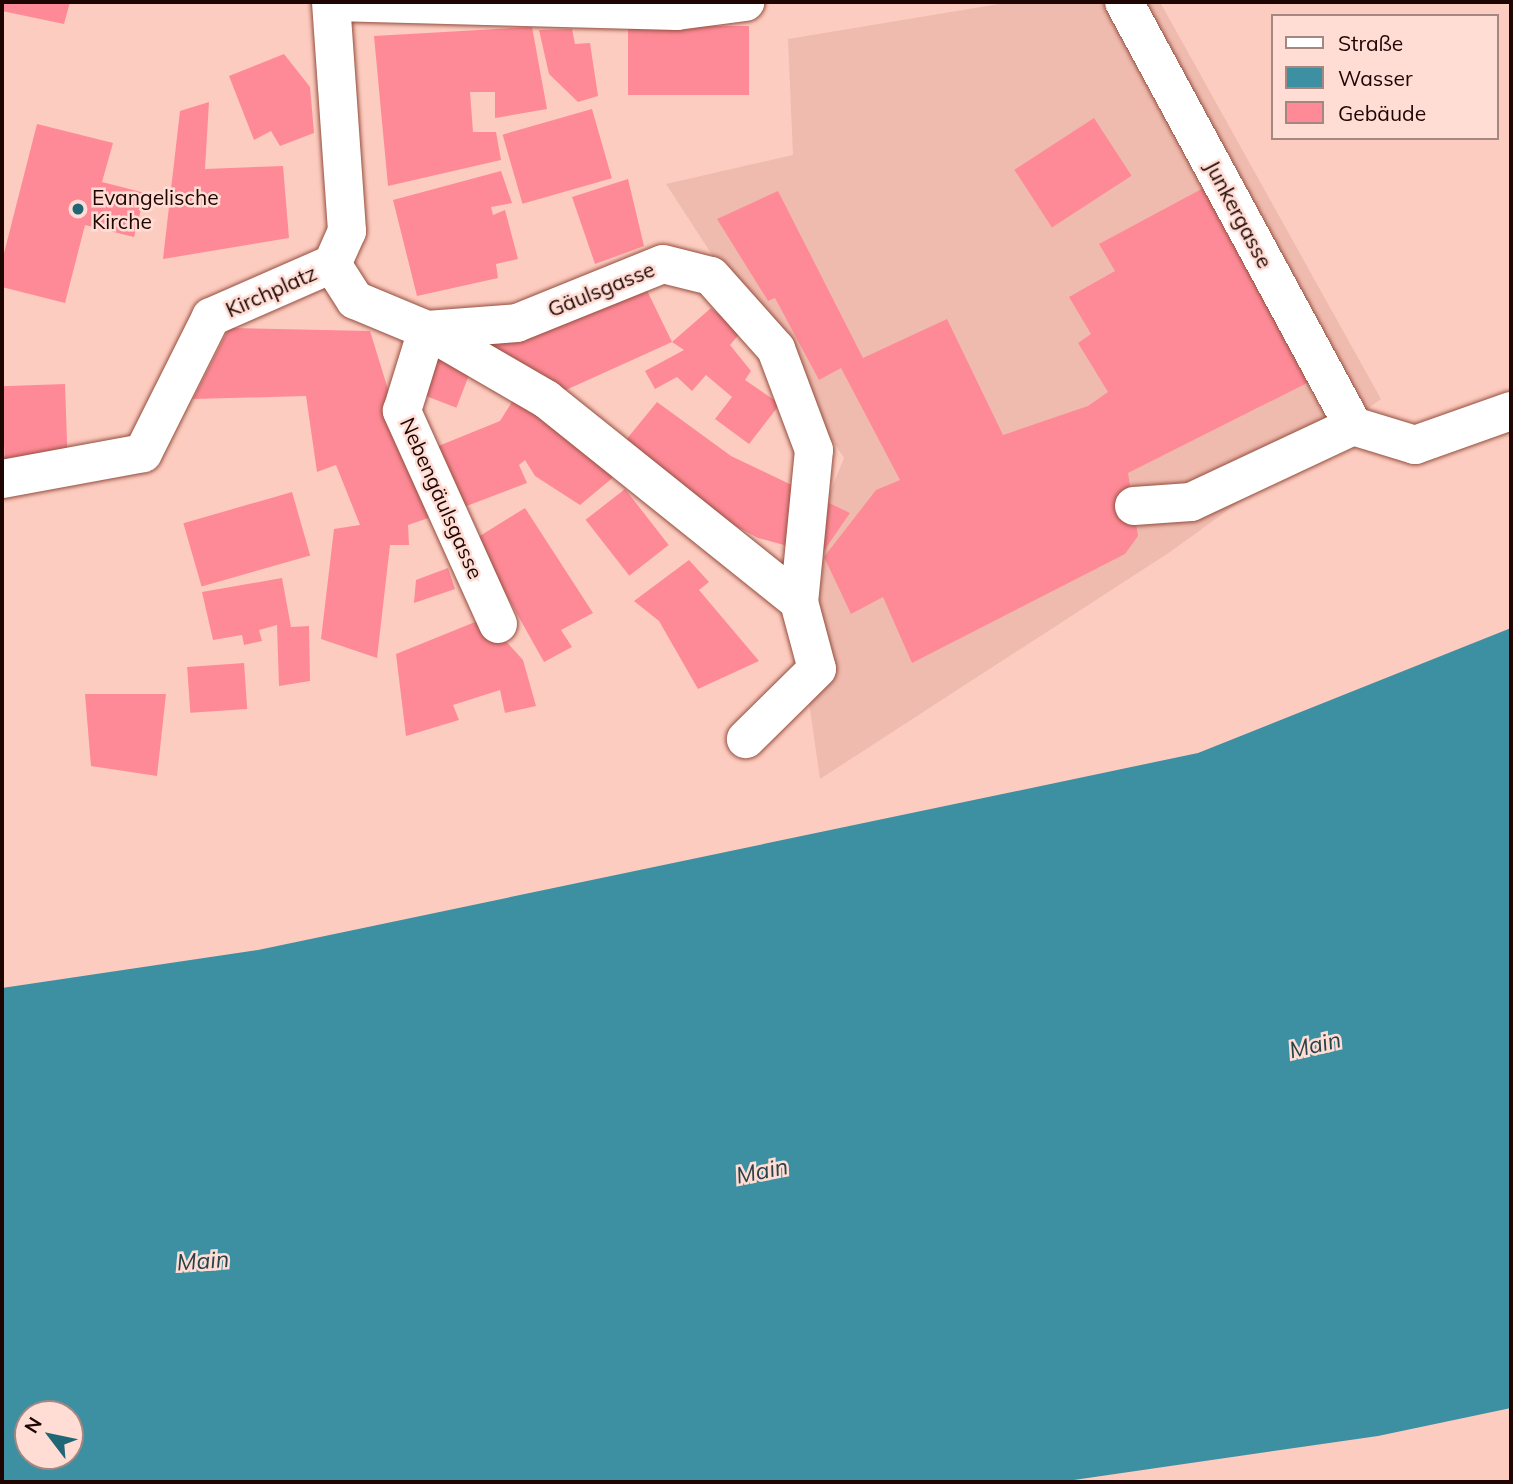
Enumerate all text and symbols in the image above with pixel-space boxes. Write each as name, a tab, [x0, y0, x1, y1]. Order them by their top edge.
legend	[1272, 14, 1499, 140]
text: Straße	[1338, 30, 1403, 56]
text: Wasser	[1338, 65, 1413, 91]
text: Gebäude	[1338, 100, 1426, 126]
street label: Junkergasse	[1200, 156, 1278, 272]
place label: Evangelische Kirche	[92, 184, 219, 234]
marker: Evangelische Kirche	[70, 201, 86, 217]
street label: Gäulsgasse	[544, 256, 658, 322]
street label: Kirchplatz	[222, 260, 320, 322]
street label: Nebengäulsgasse	[395, 414, 489, 582]
water label: Main	[1286, 1026, 1344, 1064]
water label: Main	[734, 1152, 790, 1190]
water label: Main	[176, 1245, 230, 1277]
north arrow	[14, 1400, 84, 1470]
text: N	[19, 1412, 47, 1437]

